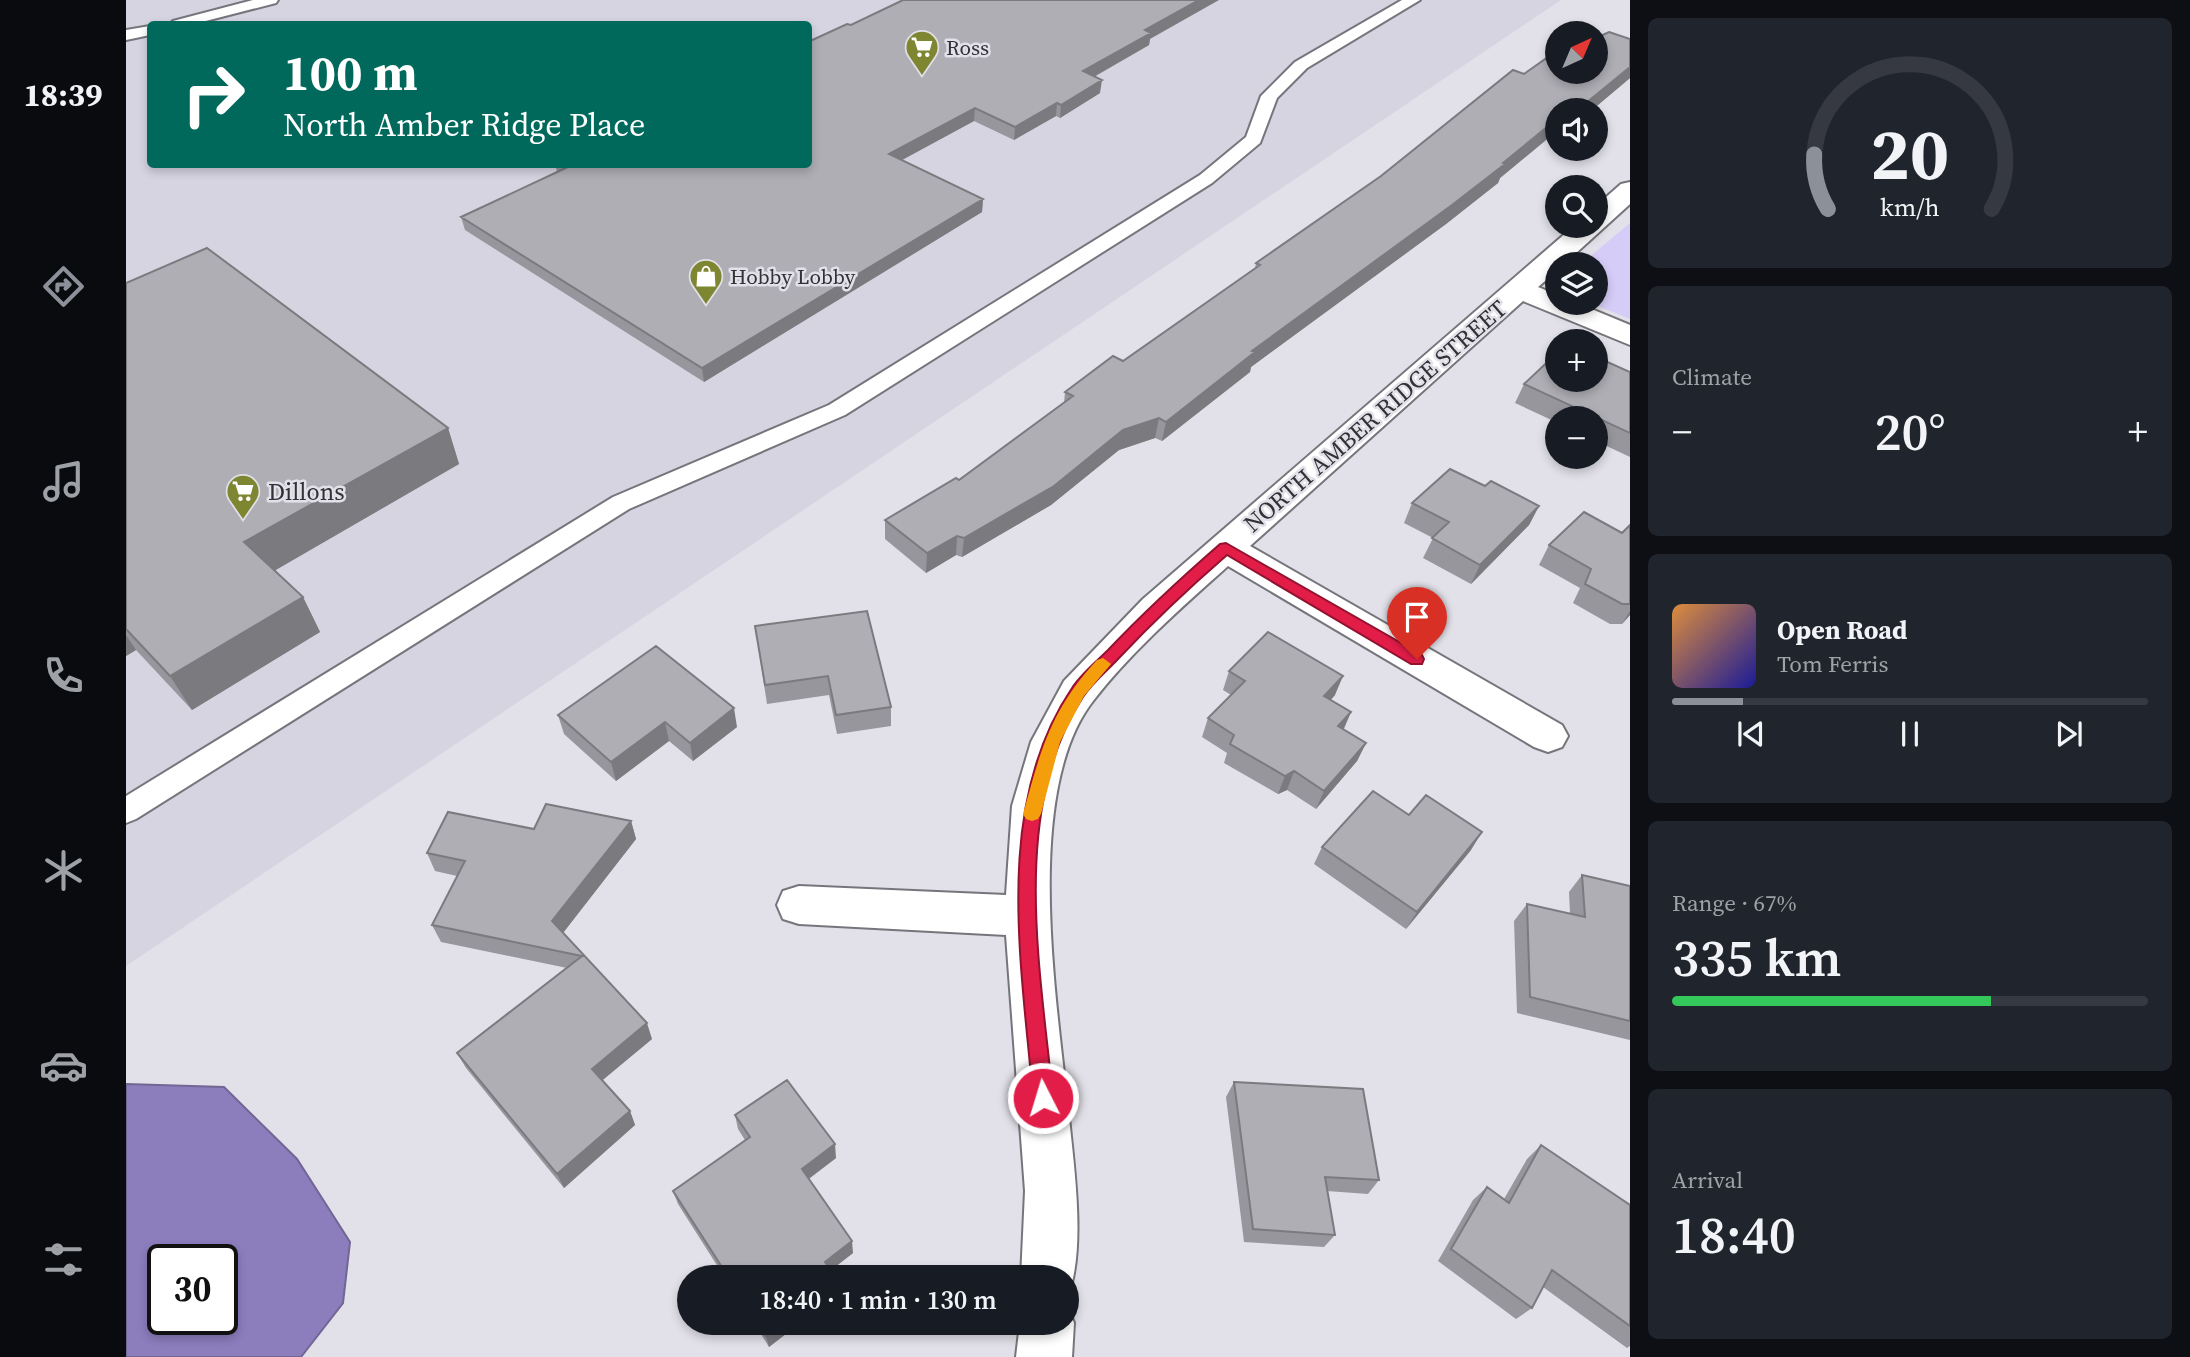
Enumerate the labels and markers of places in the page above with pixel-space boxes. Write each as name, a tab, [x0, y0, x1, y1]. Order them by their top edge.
supermarket icon: Ross	[903, 28, 941, 77]
place label: Ross	[946, 33, 989, 62]
shop icon: Hobby Lobby	[687, 257, 725, 306]
place label: Hobby Lobby	[730, 262, 856, 291]
supermarket icon: Dillons	[224, 472, 262, 521]
place label: Dillons	[268, 475, 345, 508]
pin	[1387, 587, 1447, 659]

